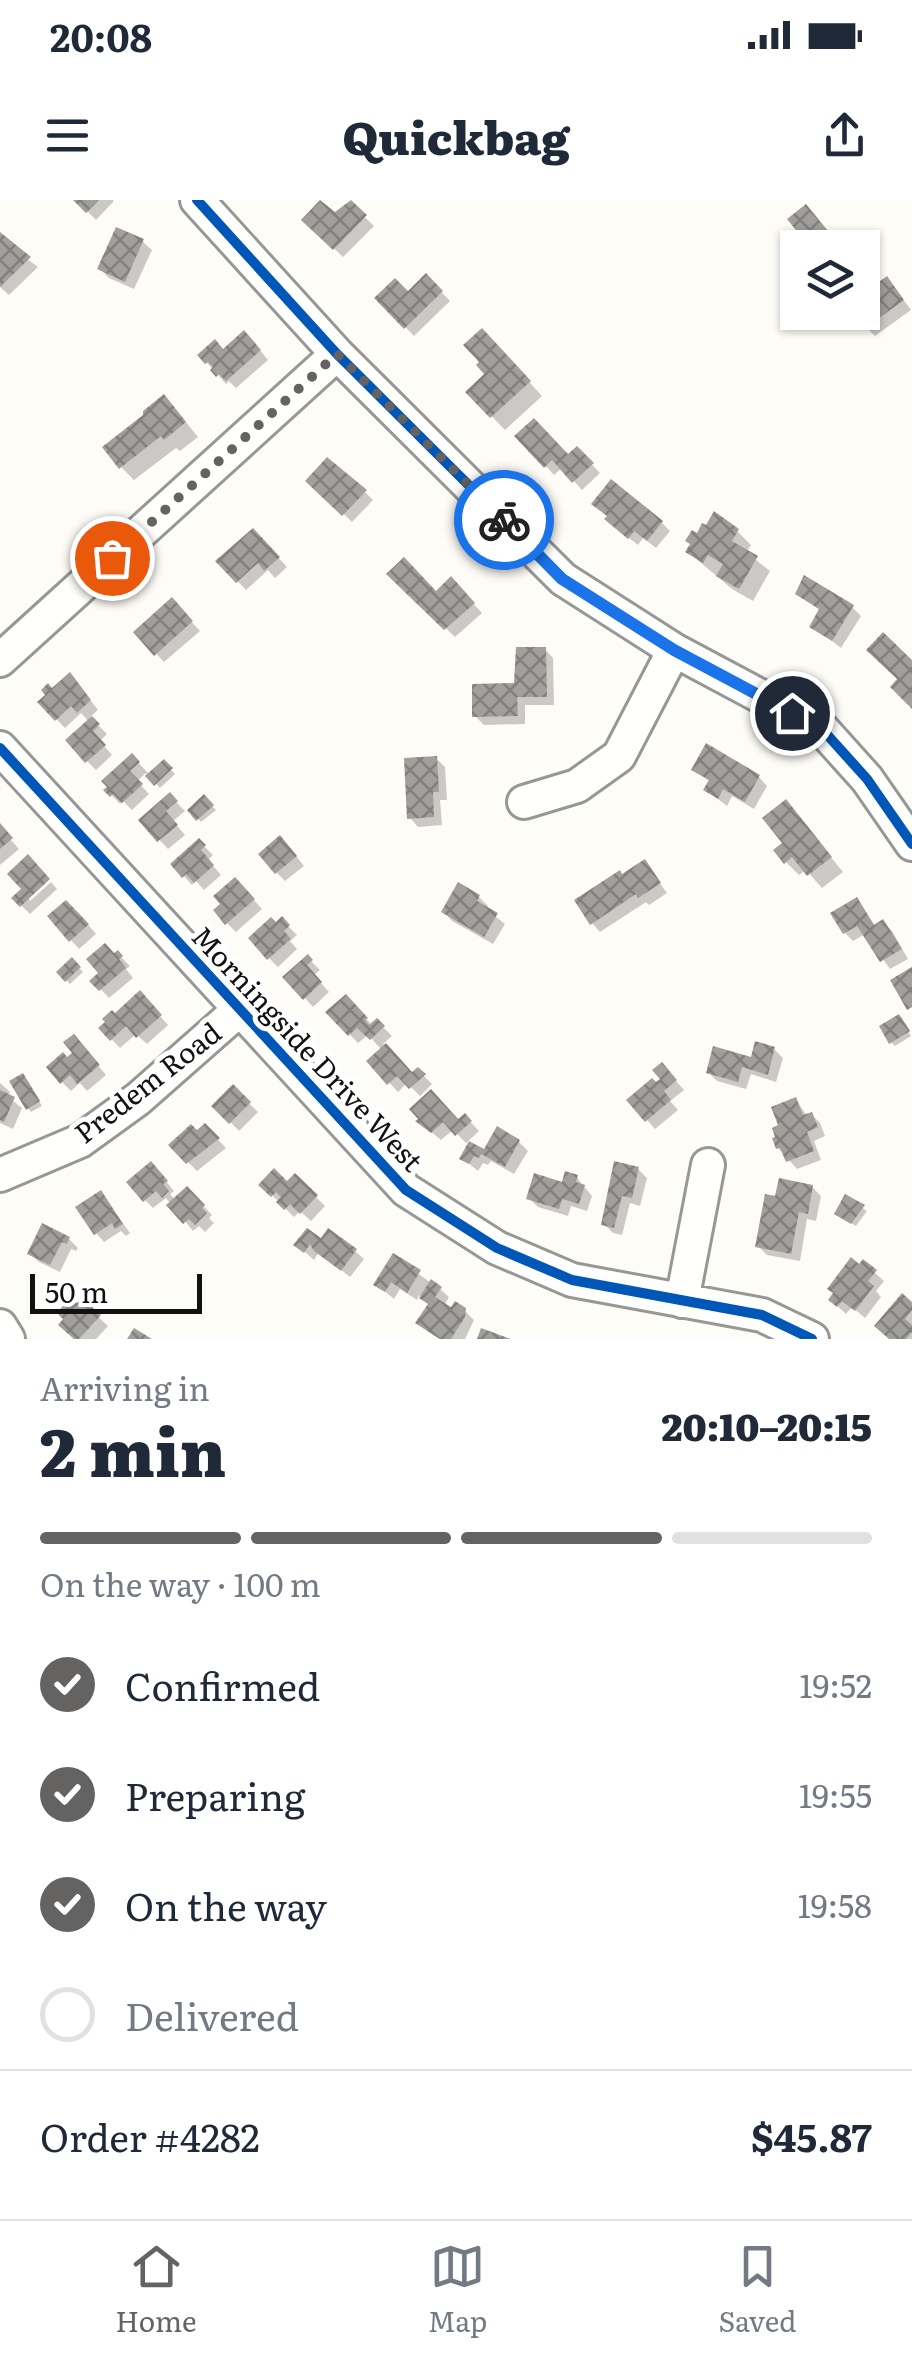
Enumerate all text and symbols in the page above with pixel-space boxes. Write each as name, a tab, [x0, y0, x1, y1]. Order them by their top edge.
text: 20:08	[50, 7, 152, 64]
text: Quickbag	[342, 102, 570, 169]
icon: menu	[40, 108, 95, 163]
icon: share	[817, 108, 872, 163]
map controls	[780, 230, 880, 330]
button: layers	[780, 230, 880, 330]
courier	[454, 470, 554, 570]
icon: bike	[477, 493, 532, 548]
pin	[70, 516, 155, 601]
icon: bag	[85, 531, 140, 586]
pin	[750, 671, 835, 756]
icon: home	[765, 686, 820, 741]
street label: Morningside Drive West	[183, 915, 434, 1180]
street label: Predem Road	[64, 1011, 229, 1152]
scale bar	[30, 1269, 202, 1314]
text: 50 m	[45, 1270, 108, 1312]
text: Arriving in	[40, 1363, 210, 1411]
text: 20:10–20:15	[662, 1396, 872, 1453]
text: 2 min	[40, 1400, 226, 1497]
text: On the way · 100 m	[40, 1559, 321, 1607]
text: Confirmed	[125, 1656, 320, 1713]
icon: check	[40, 1657, 95, 1712]
text: 19:52	[799, 1660, 872, 1708]
text: Preparing	[125, 1766, 305, 1823]
icon: check	[40, 1767, 95, 1822]
text: 19:55	[799, 1770, 872, 1818]
text: On the way	[125, 1876, 327, 1933]
icon: check	[40, 1877, 95, 1932]
text: 19:58	[798, 1880, 872, 1928]
text: Delivered	[125, 1986, 299, 2043]
text: Order #4282	[40, 2107, 260, 2164]
text: $45.87	[751, 2107, 872, 2164]
tab: Home	[116, 2239, 196, 2341]
tab: Map	[428, 2239, 487, 2341]
tab: Saved	[718, 2239, 796, 2341]

